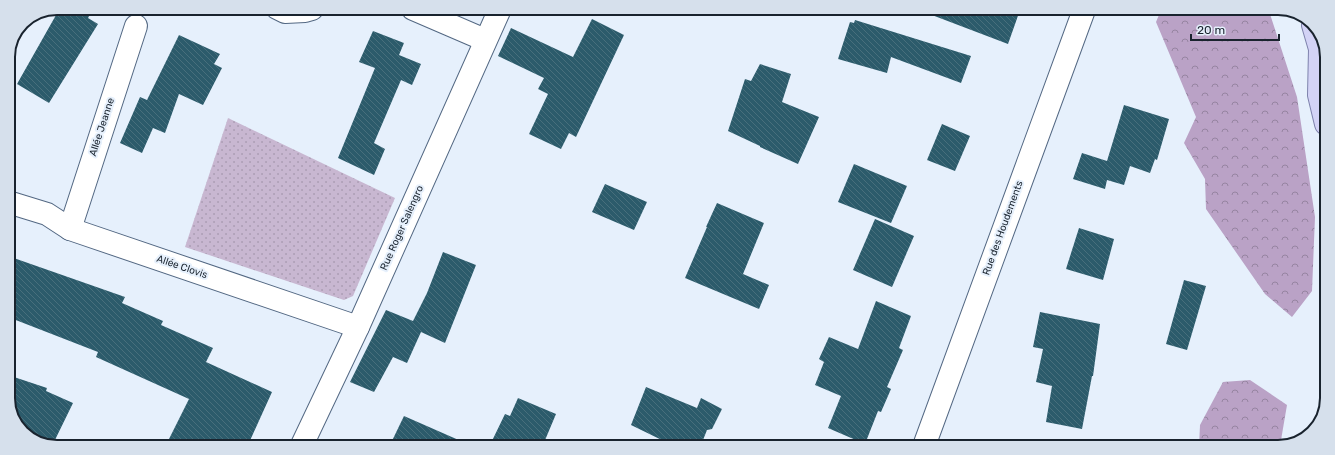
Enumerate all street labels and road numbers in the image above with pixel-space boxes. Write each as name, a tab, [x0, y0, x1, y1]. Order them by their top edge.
street label: Allée Jeanne	[87, 96, 117, 158]
street label: Rue des Houdements	[980, 179, 1026, 277]
street label: Rue Roger Salengro	[378, 183, 426, 272]
street label: Allée Clovis	[155, 253, 209, 281]

